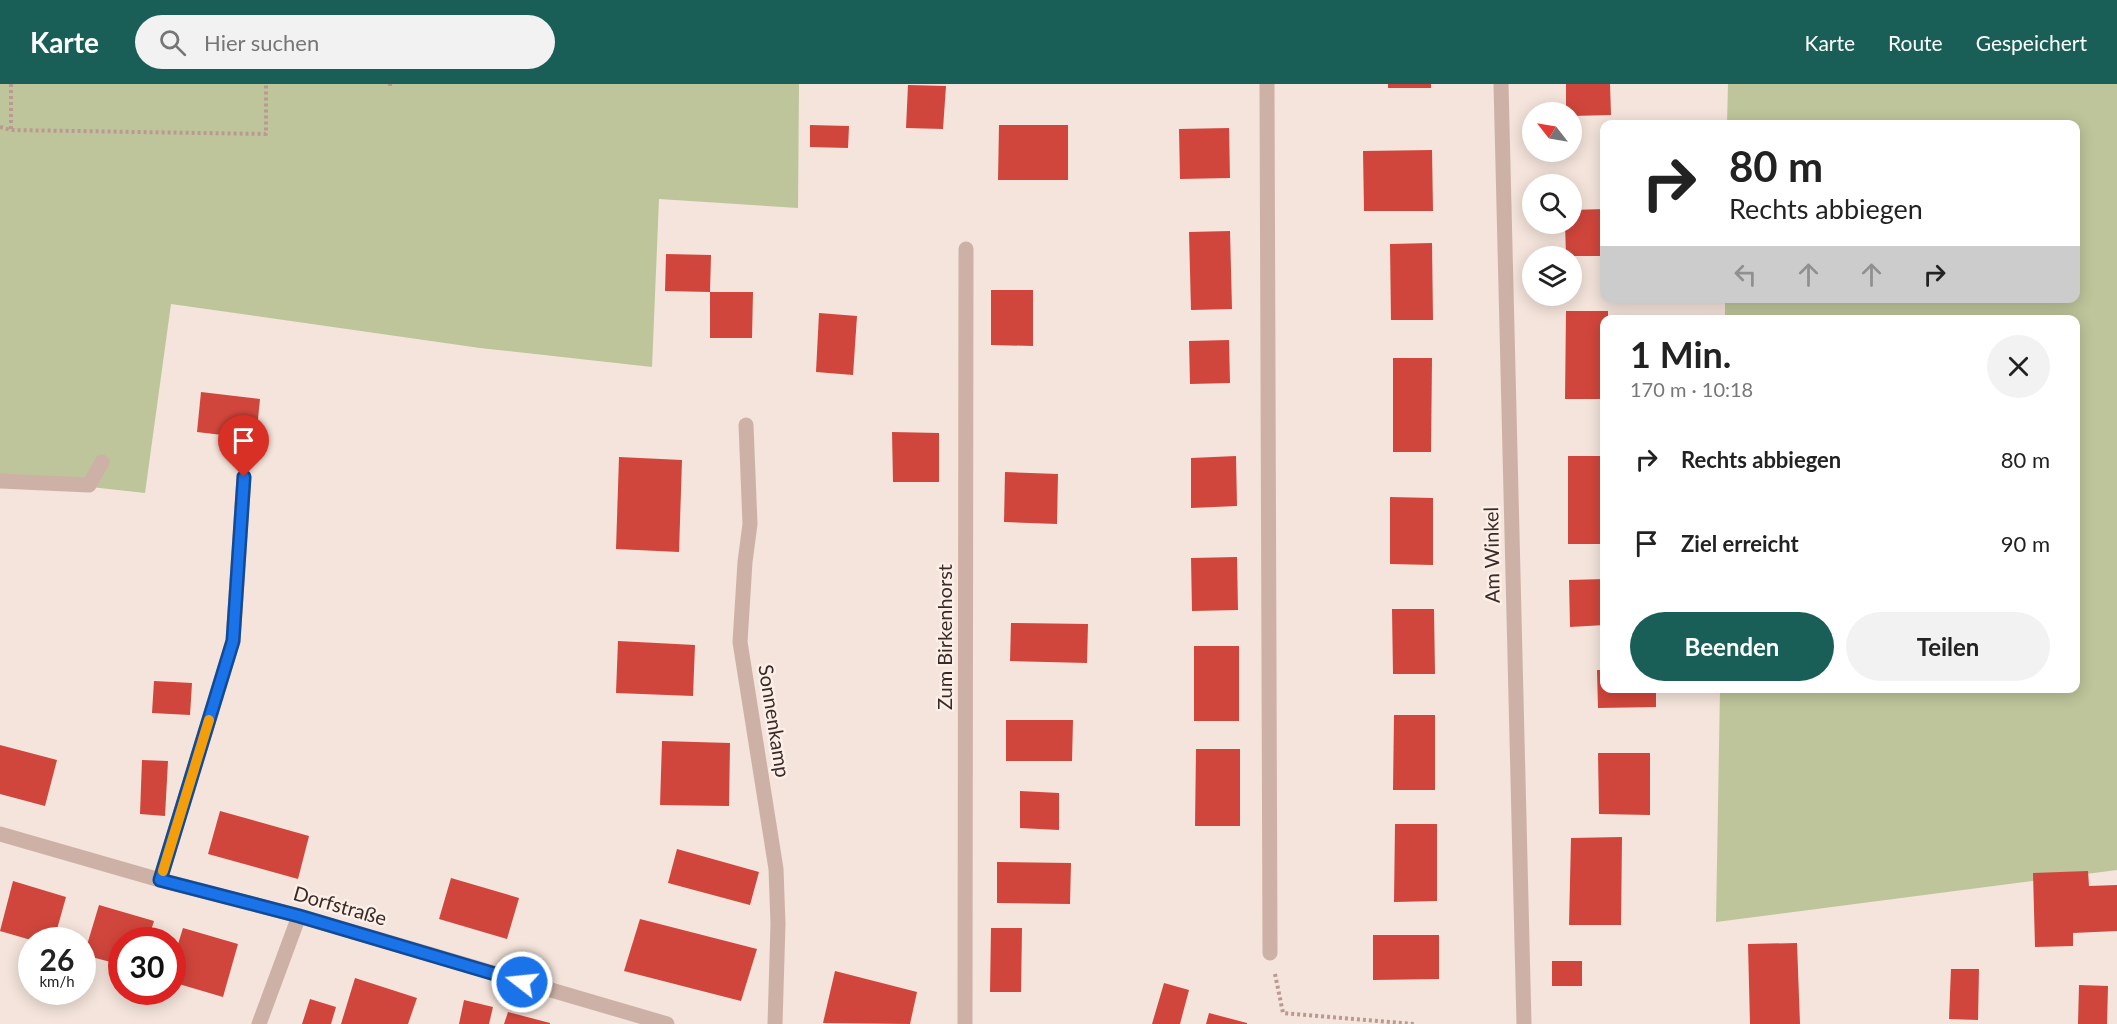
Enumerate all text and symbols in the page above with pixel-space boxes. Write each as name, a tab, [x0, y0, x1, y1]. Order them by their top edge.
search box	[135, 15, 555, 69]
text: Karte	[30, 25, 99, 59]
icon: search	[156, 26, 189, 59]
text: Hier suchen	[204, 29, 319, 56]
text: Karte	[1805, 30, 1855, 55]
text: Route	[1888, 30, 1943, 55]
text: Gespeichert	[1976, 30, 2087, 55]
north arrow	[1522, 102, 1582, 162]
map controls	[1522, 102, 1582, 306]
text: 80 m	[1729, 141, 1823, 191]
icon: right	[1630, 144, 1708, 222]
button: search	[1522, 174, 1582, 234]
text: Rechts abbiegen	[1729, 192, 1923, 225]
button: layers	[1522, 246, 1582, 306]
icon: left	[1729, 258, 1762, 291]
icon: ahead	[1792, 258, 1825, 291]
icon: ahead	[1855, 258, 1888, 291]
icon: right	[1918, 258, 1951, 291]
text: 1 Min.	[1630, 332, 1731, 376]
button: close	[1987, 335, 2050, 398]
text: 170 m · 10:18	[1630, 377, 1753, 401]
pin	[218, 415, 269, 477]
icon: arrive	[227, 424, 260, 457]
icon: right	[1630, 443, 1663, 476]
text: Rechts abbiegen	[1681, 446, 1841, 473]
text: 80 m	[2001, 446, 2050, 473]
street label: Am Winkel	[1478, 507, 1504, 603]
icon: arrive	[1630, 527, 1663, 560]
text: Ziel erreicht	[1681, 530, 1799, 557]
text: 90 m	[2001, 530, 2050, 557]
street label: Zum Birkenhorst	[932, 564, 956, 710]
button: Beenden	[1630, 612, 1834, 681]
button: Teilen	[1846, 612, 2050, 681]
street label: Sonnenkamp	[754, 663, 796, 779]
street label: Dorfstraße	[291, 880, 390, 930]
speed limit sign: 30	[108, 927, 186, 1005]
text: 26	[40, 941, 74, 977]
position arrow	[490, 950, 554, 1014]
text: km/h	[39, 972, 75, 990]

